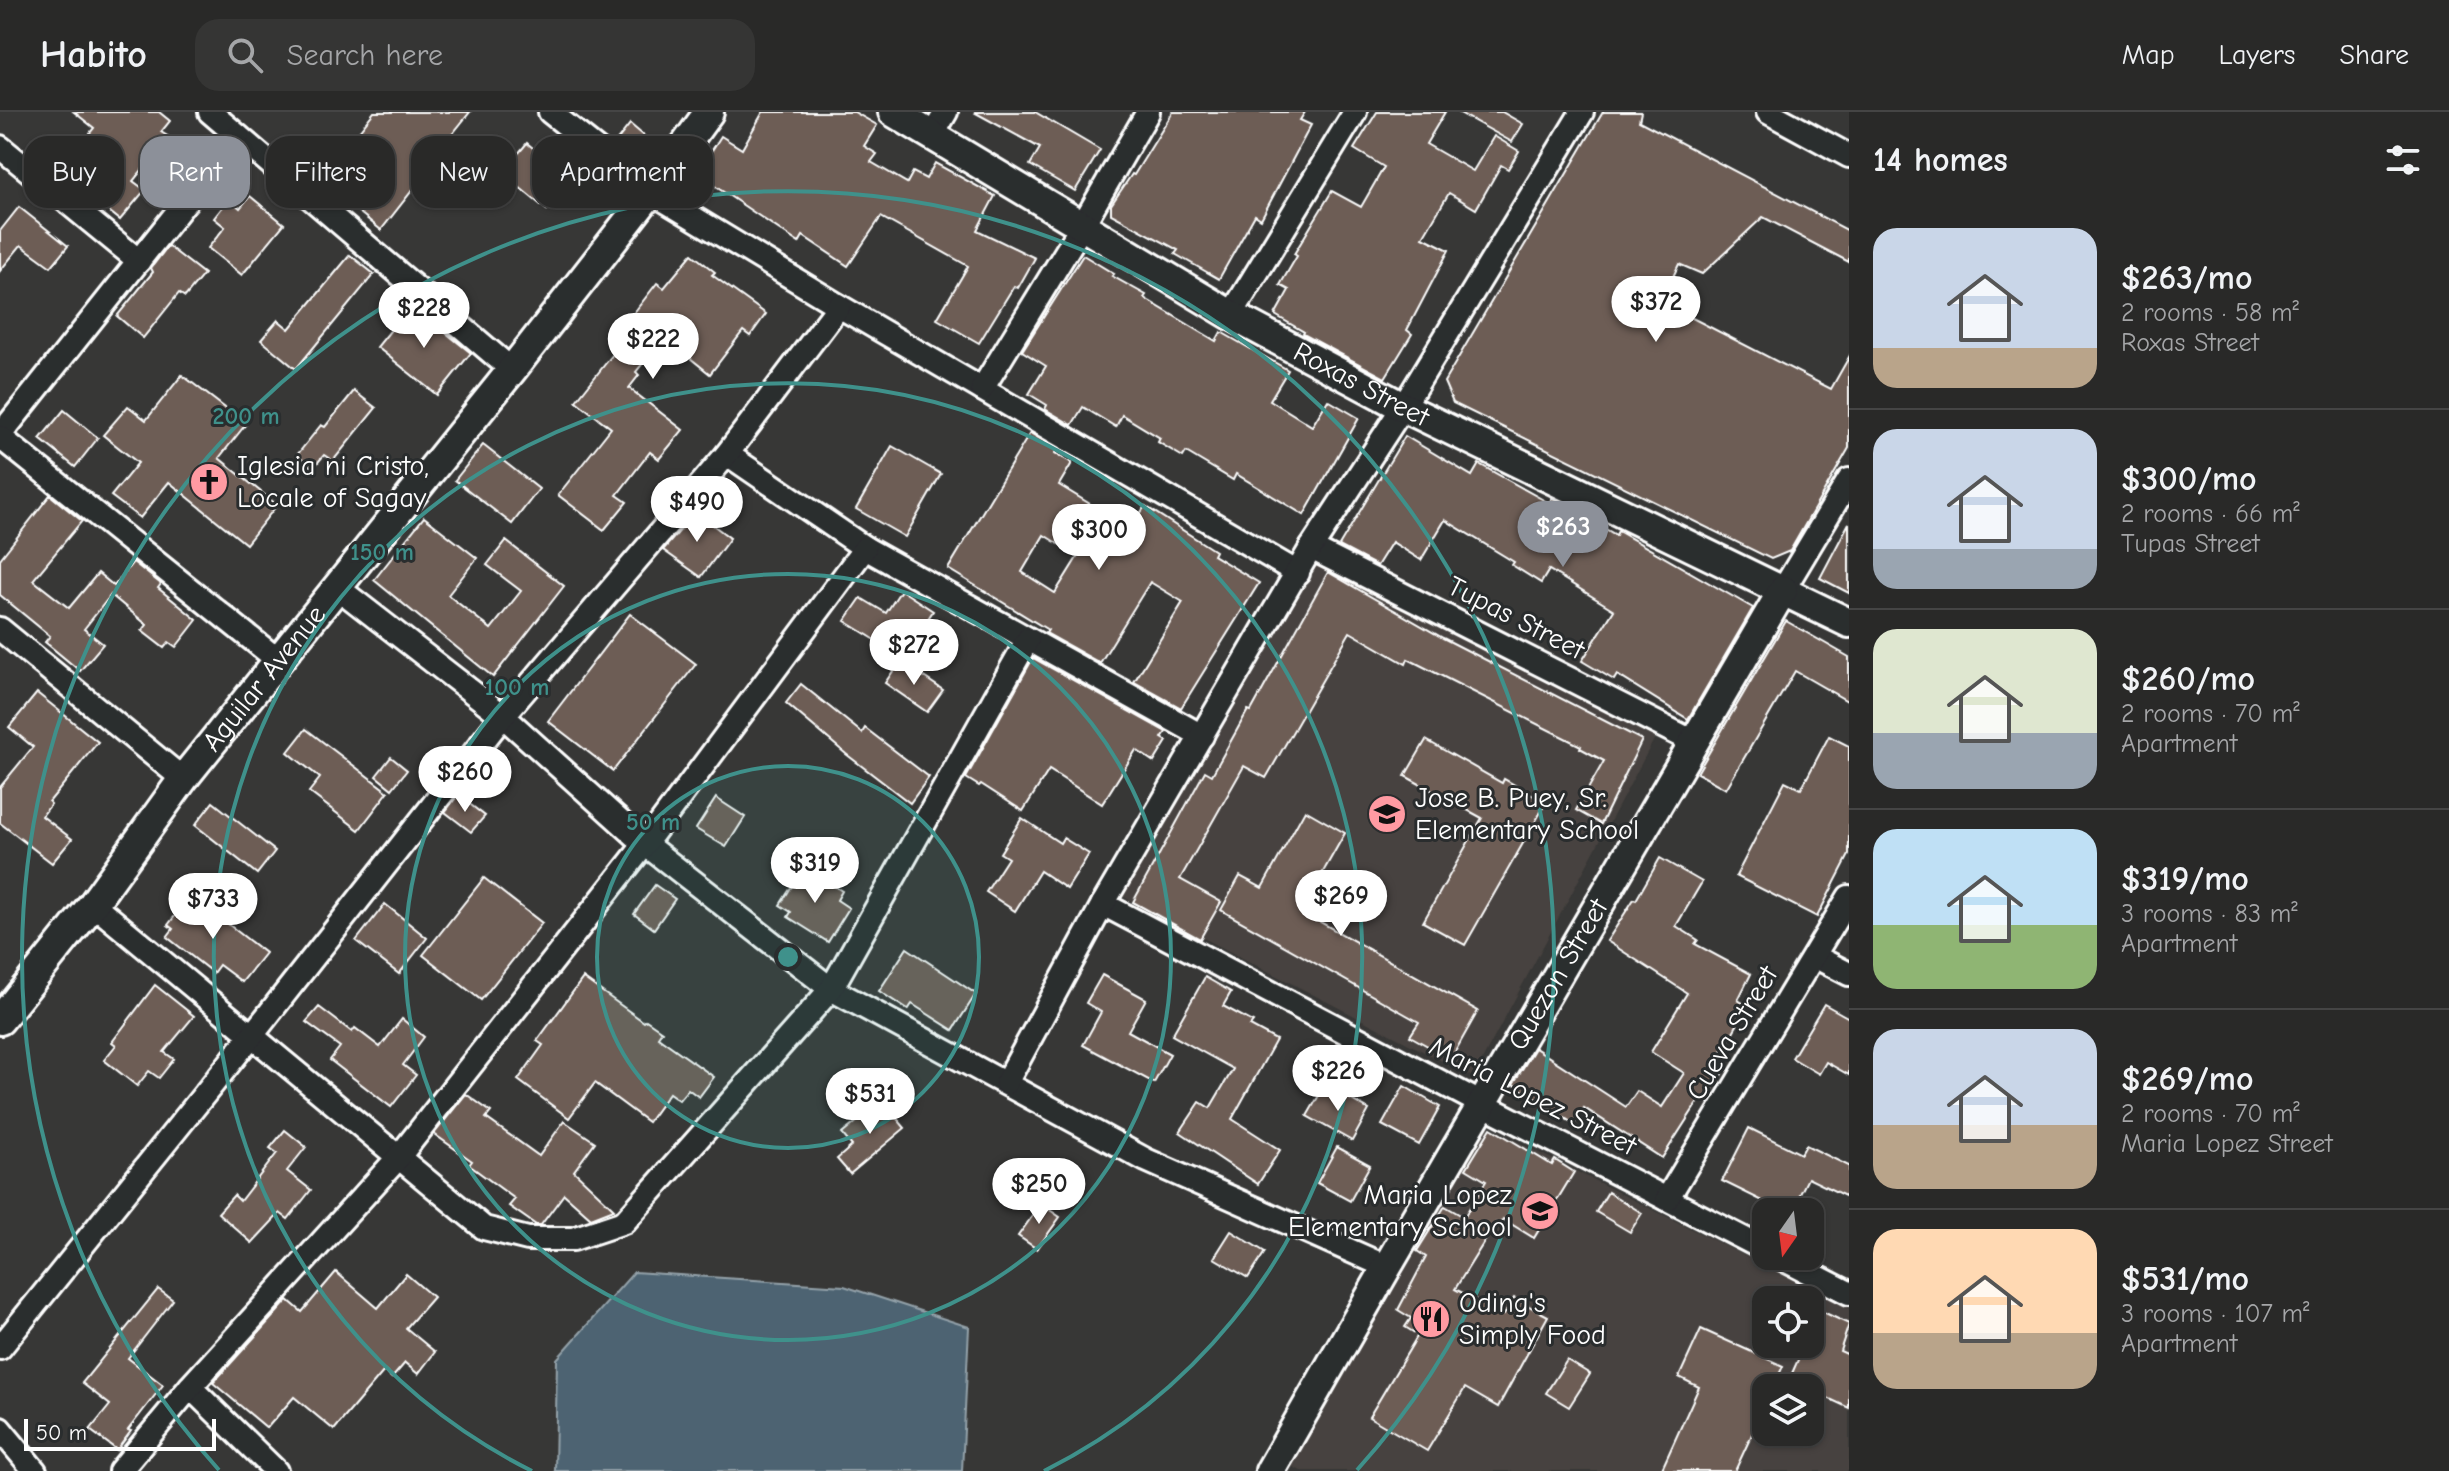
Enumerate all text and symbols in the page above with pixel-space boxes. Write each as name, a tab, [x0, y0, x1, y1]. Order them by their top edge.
search box	[195, 19, 755, 91]
text: Habito	[40, 33, 147, 77]
icon: search	[223, 33, 267, 77]
text: Search here	[287, 38, 443, 73]
text: Map	[2122, 39, 2175, 71]
text: Layers	[2219, 39, 2295, 71]
text: Share	[2339, 39, 2409, 71]
chip: Buy	[24, 136, 124, 208]
chip: Rent	[140, 136, 250, 208]
chip: Filters	[266, 136, 395, 208]
chip: New	[411, 136, 516, 208]
chip: Apartment	[532, 136, 713, 208]
icon: filters	[2381, 138, 2425, 182]
text: 14 homes	[1873, 140, 2008, 180]
text: $263/mo	[2121, 258, 2252, 298]
icon: home	[1937, 260, 2033, 356]
pin: $372	[1609, 276, 1703, 344]
pin: $228	[377, 282, 471, 350]
text: $372	[1629, 287, 1683, 317]
text: $228	[397, 293, 451, 323]
text: 2 rooms · 58 m²	[2121, 298, 2299, 328]
pin: $222	[606, 313, 700, 381]
text: $222	[626, 324, 680, 354]
text: Roxas Street	[2121, 328, 2259, 358]
street label: Roxas Street	[1288, 335, 1435, 434]
text: 200 m	[212, 402, 280, 430]
place label: Iglesia ni Cristo, Locale of Sagay	[237, 450, 429, 514]
text: $300/mo	[2121, 459, 2257, 499]
church icon: Iglesia ni Cristo, Locale of Sagay	[188, 461, 230, 503]
icon: home	[1937, 461, 2033, 557]
pin: $490	[650, 476, 744, 544]
text: $490	[669, 487, 725, 517]
text: 2 rooms · 66 m²	[2121, 499, 2300, 529]
pin: $263	[1516, 501, 1610, 569]
pin: $300	[1052, 504, 1146, 572]
text: $263	[1535, 512, 1591, 542]
text: $300	[1070, 515, 1128, 545]
text: Tupas Street	[2121, 529, 2260, 559]
text: 150 m	[350, 538, 414, 566]
street label: Tupas Street	[1442, 570, 1591, 667]
street label: Aguilar Avenue	[196, 599, 332, 758]
pin: $272	[867, 619, 961, 687]
text: $272	[888, 630, 941, 660]
text: $260/mo	[2121, 659, 2255, 699]
icon: home	[1937, 661, 2033, 757]
text: 100 m	[485, 673, 549, 701]
text: 2 rooms · 70 m²	[2121, 699, 2300, 729]
text: Apartment	[2121, 729, 2237, 759]
pin: $260	[418, 746, 512, 814]
text: $260	[436, 757, 494, 787]
place label: Jose B. Puey, Sr. Elementary School	[1415, 782, 1639, 846]
school or university icon: Jose B. Puey, Sr. Elementary School	[1366, 793, 1408, 835]
text: 50 m	[626, 808, 680, 836]
pin: $319	[768, 837, 862, 905]
text: $319	[789, 848, 841, 878]
text: $319/mo	[2121, 859, 2249, 899]
icon: home	[1937, 861, 2033, 957]
pin: $269	[1294, 870, 1388, 938]
pin: $733	[166, 873, 260, 941]
text: $269	[1313, 881, 1369, 911]
text: $733	[187, 884, 240, 914]
street label: Quezon Street	[1501, 892, 1615, 1056]
text: 3 rooms · 83 m²	[2121, 899, 2298, 929]
text: Apartment	[2121, 929, 2237, 959]
centre of rings	[774, 943, 802, 971]
street label: Cueva Street	[1680, 959, 1785, 1106]
street label: Maria Lopez Street	[1424, 1030, 1643, 1162]
pin: $226	[1291, 1045, 1385, 1113]
text: $226	[1310, 1056, 1366, 1086]
text: $269/mo	[2121, 1059, 2254, 1099]
icon: home	[1937, 1061, 2033, 1157]
pin: $531	[823, 1068, 917, 1136]
text: $531	[844, 1079, 896, 1109]
text: 2 rooms · 70 m²	[2121, 1099, 2300, 1129]
text: Maria Lopez Street	[2121, 1129, 2333, 1159]
pin: $250	[992, 1158, 1086, 1226]
text: $250	[1010, 1169, 1068, 1199]
place label: Maria Lopez Elementary School	[1288, 1179, 1512, 1243]
school or university icon: Maria Lopez Elementary School	[1519, 1190, 1561, 1232]
north arrow	[1752, 1198, 1824, 1270]
map controls	[1752, 1198, 1824, 1446]
text: $531/mo	[2121, 1259, 2249, 1299]
icon: home	[1937, 1261, 2033, 1357]
button: locate	[1752, 1286, 1824, 1358]
place label: Oding's Simply Food	[1459, 1287, 1606, 1351]
restaurant icon: Oding's Simply Food	[1410, 1298, 1452, 1340]
text: 3 rooms · 107 m²	[2121, 1299, 2310, 1329]
text: Apartment	[2121, 1329, 2237, 1359]
button: layers	[1752, 1374, 1824, 1446]
scale bar	[24, 1415, 216, 1451]
text: 50 m	[36, 1420, 87, 1446]

